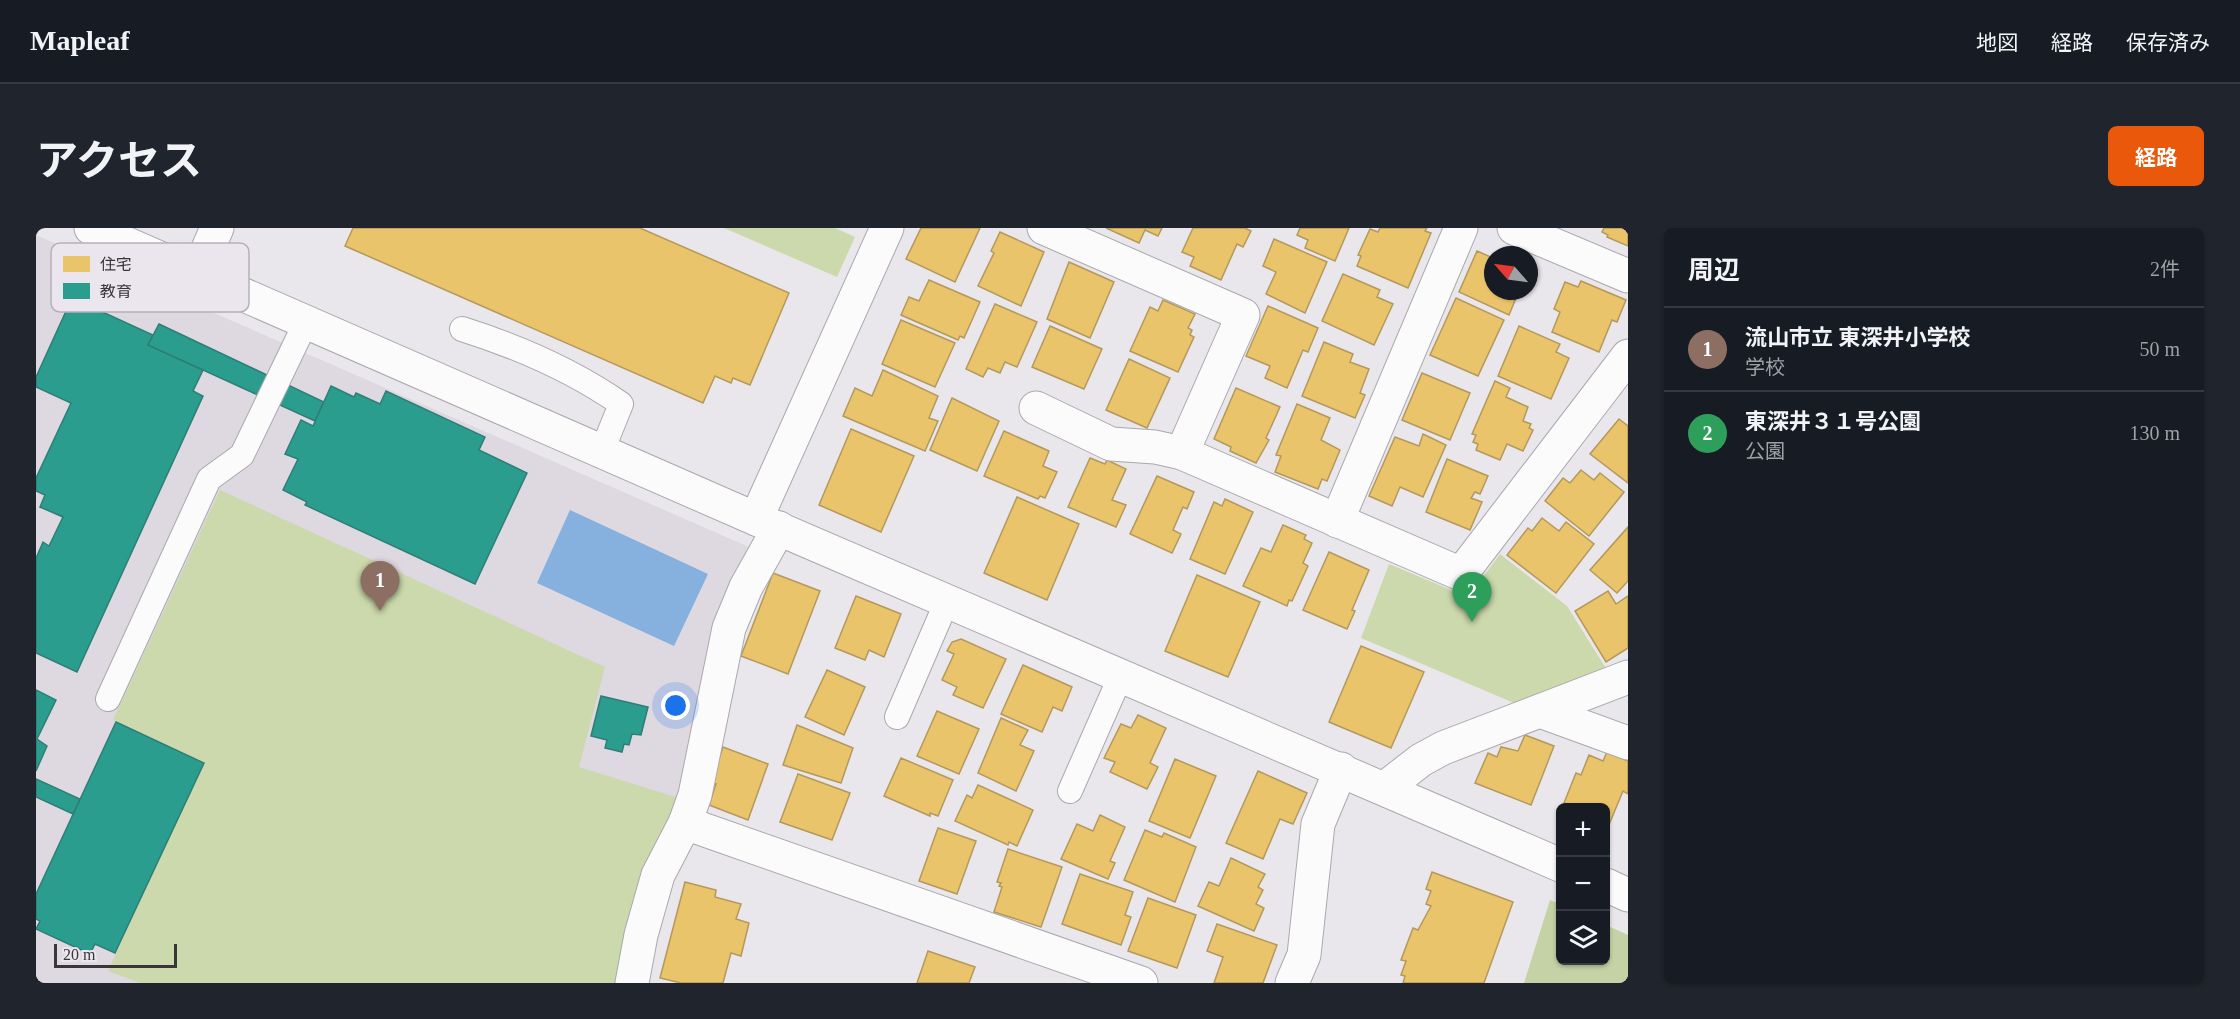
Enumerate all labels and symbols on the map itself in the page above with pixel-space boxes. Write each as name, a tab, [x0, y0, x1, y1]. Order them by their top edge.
legend	[51, 243, 249, 312]
north arrow	[1484, 246, 1538, 300]
text: 住宅	[100, 256, 132, 273]
text: 教育	[100, 283, 132, 300]
pin: 1	[360, 562, 400, 611]
pin: 2	[1452, 572, 1492, 622]
your location	[661, 691, 690, 720]
scale bar	[54, 941, 177, 968]

